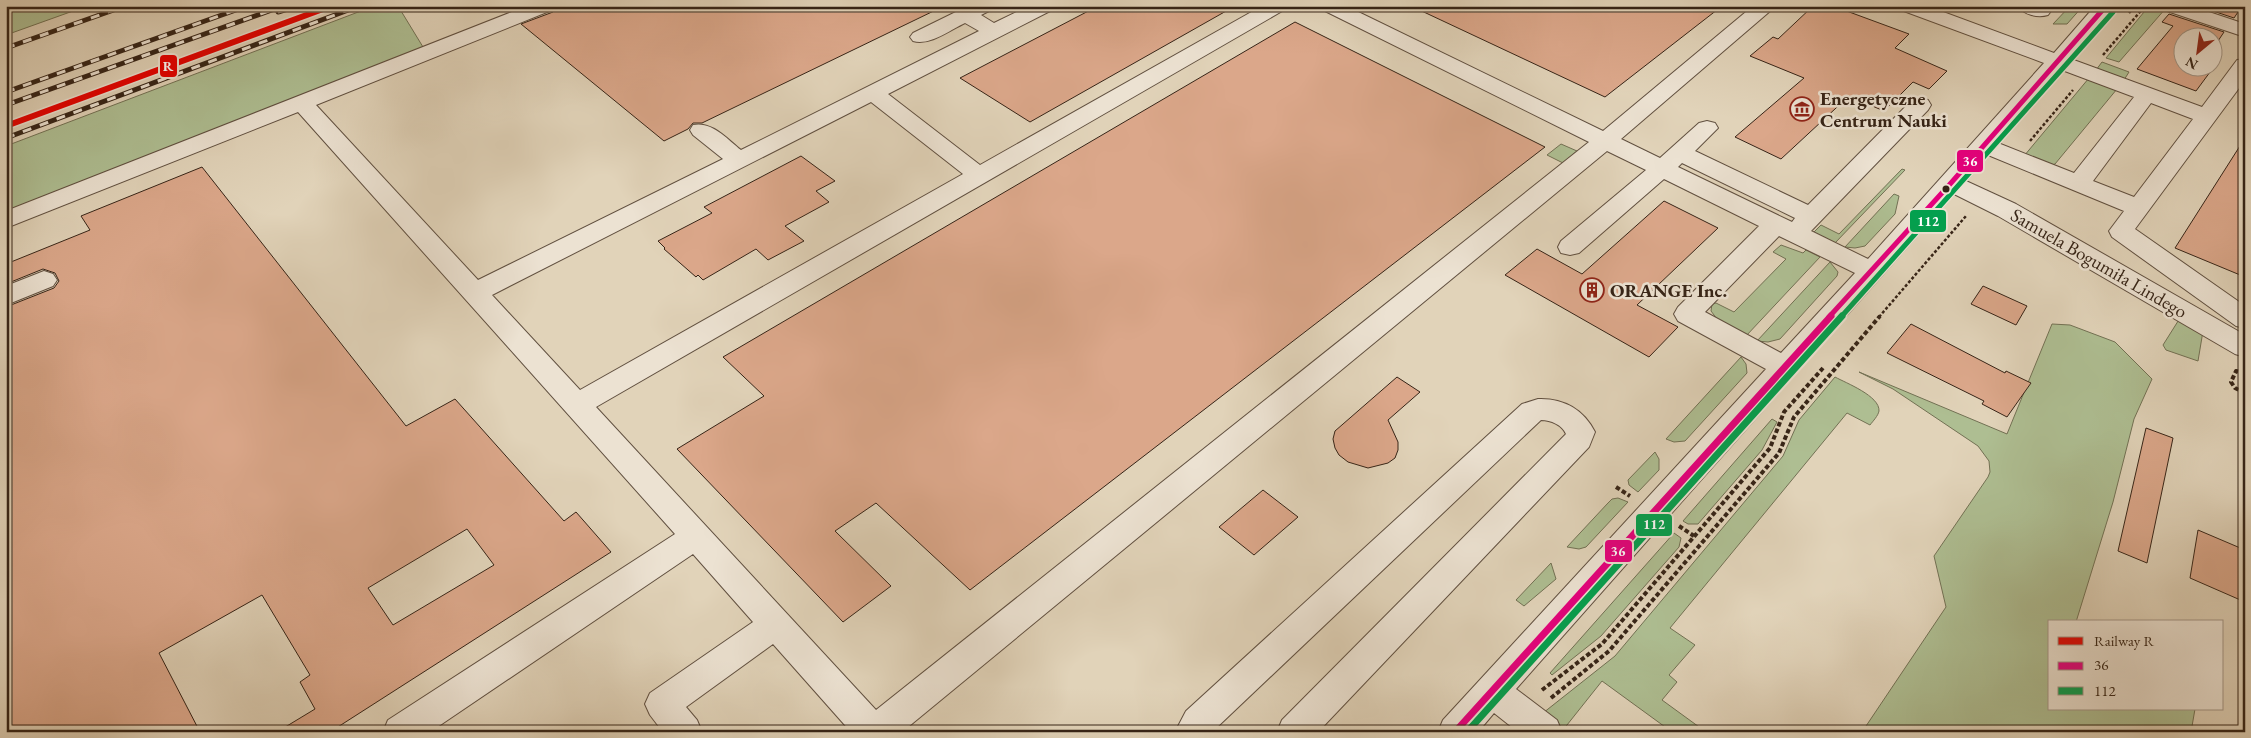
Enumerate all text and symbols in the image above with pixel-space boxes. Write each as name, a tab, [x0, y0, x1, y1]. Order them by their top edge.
north arrow	[2174, 28, 2224, 78]
text: N	[2182, 52, 2201, 74]
line badge: R	[159, 54, 178, 78]
text: R	[163, 57, 174, 75]
place label: Energetyczne Centrum Nauki	[1820, 86, 1947, 133]
museum icon: Energetyczne Centrum Nauki	[1789, 96, 1815, 122]
line badge: 36	[1956, 149, 1984, 173]
text: 36	[1963, 152, 1978, 170]
unlabelled marker	[1941, 184, 1951, 194]
street label: Samuela Bogumiła Lindego	[2006, 202, 2192, 324]
line badge: 112	[1909, 209, 1947, 233]
text: 112	[1917, 212, 1940, 230]
building icon: ORANGE Inc.	[1579, 277, 1605, 303]
place label: ORANGE Inc.	[1610, 278, 1727, 303]
line badge: 112	[1635, 513, 1673, 537]
text: 112	[1643, 515, 1666, 533]
line badge: 36	[1604, 539, 1633, 563]
text: 36	[1611, 542, 1626, 560]
legend	[2048, 620, 2224, 710]
text: Railway R	[2094, 631, 2154, 650]
text: 36	[2094, 655, 2108, 674]
text: 112	[2094, 681, 2116, 700]

